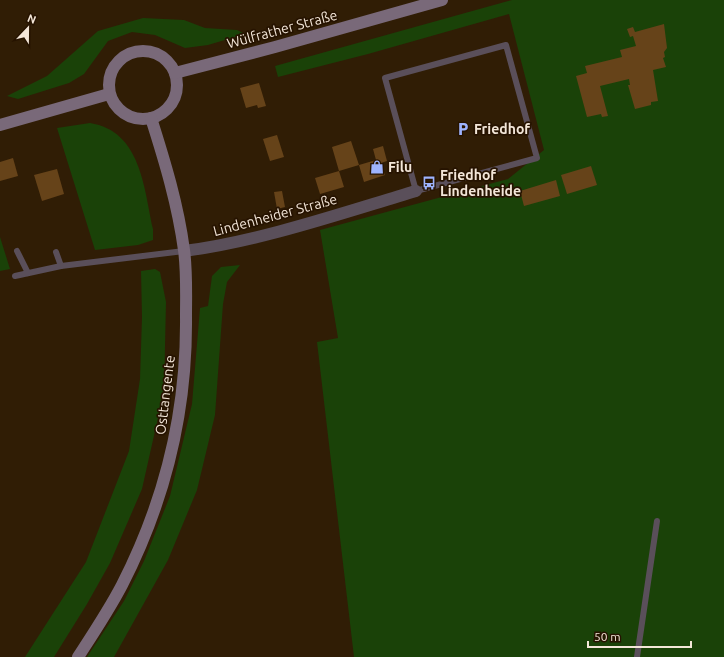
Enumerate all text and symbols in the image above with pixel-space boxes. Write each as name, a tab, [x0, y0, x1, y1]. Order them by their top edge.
street label: Wülfrather Straße	[225, 7, 339, 51]
north arrow	[8, 8, 48, 48]
text: N	[26, 12, 38, 26]
parking icon: Friedhof	[455, 121, 471, 137]
place label: Friedhof	[474, 121, 530, 137]
shop icon: Filu	[369, 159, 385, 175]
place label: Filu	[388, 159, 412, 175]
place label: Friedhof Lindenheide	[440, 167, 521, 199]
bus stop icon: Friedhof Lindenheide	[421, 175, 437, 191]
street label: Lindenheider Straße	[211, 191, 339, 239]
street label: Osttangente	[152, 354, 178, 436]
scale bar	[588, 623, 691, 649]
text: 50 m	[594, 630, 621, 643]

